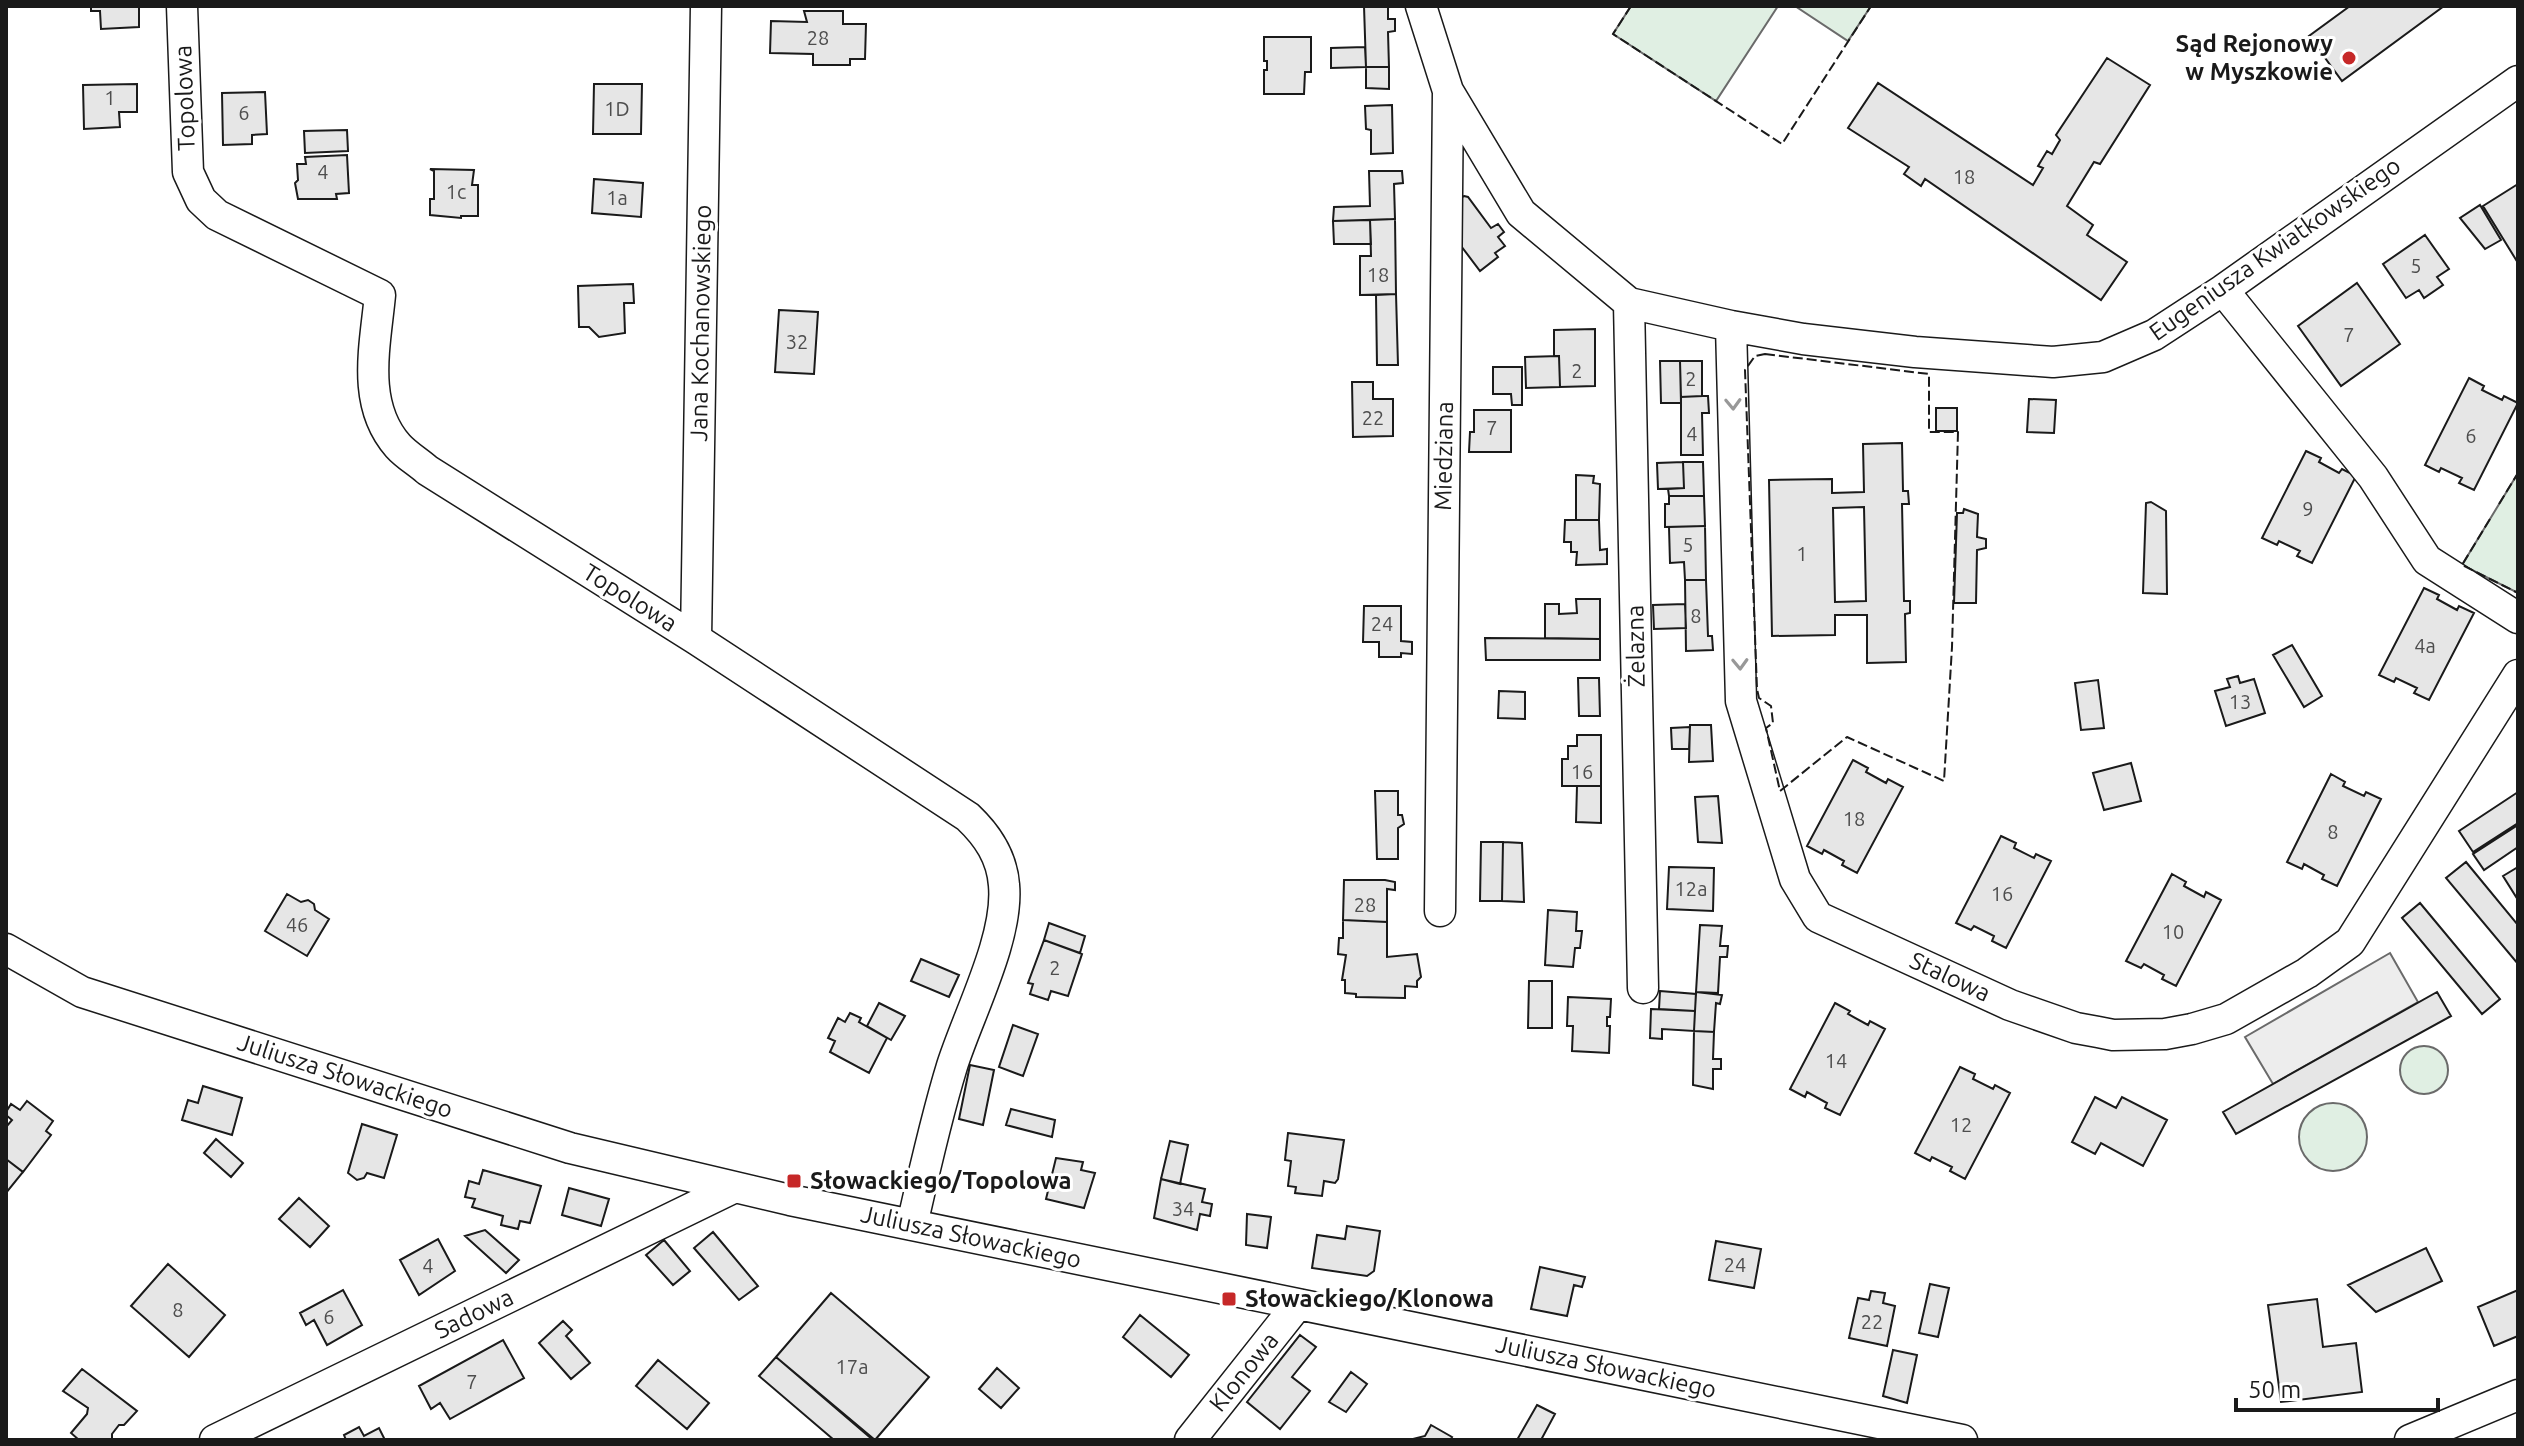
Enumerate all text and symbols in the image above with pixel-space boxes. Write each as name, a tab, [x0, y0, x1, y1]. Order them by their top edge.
house number: 28	[807, 26, 829, 49]
place label: Sąd Rejonowy w Myszkowie	[2176, 30, 2333, 85]
street label: Topolowa	[169, 45, 200, 151]
marker: Sąd Rejonowy w Myszkowie	[2340, 49, 2358, 67]
house number: 1	[104, 86, 116, 109]
house number: 1D	[604, 97, 630, 120]
house number: 6	[238, 101, 250, 124]
street label: Eugeniusza Kwiatkowskiego	[2144, 151, 2405, 346]
house number: 4	[317, 160, 329, 183]
house number: 18	[1953, 165, 1975, 188]
house number: 1c	[446, 180, 466, 203]
house number: 1a	[606, 186, 628, 209]
street label: Jana Kochanowskiego	[685, 204, 716, 442]
house number: 5	[2410, 254, 2422, 277]
house number: 18	[1367, 263, 1389, 286]
house number: 7	[2343, 323, 2355, 346]
house number: 32	[786, 330, 808, 353]
house number: 2	[1571, 359, 1583, 382]
house number: 2	[1685, 367, 1697, 390]
one-way arrow	[1724, 398, 1741, 411]
street label: Miedziana	[1429, 401, 1458, 511]
house number: 22	[1362, 406, 1384, 429]
house number: 7	[1486, 416, 1498, 439]
house number: 4	[1686, 422, 1698, 445]
house number: 6	[2465, 424, 2477, 447]
house number: 9	[2302, 497, 2314, 520]
house number: 5	[1682, 533, 1694, 556]
house number: 1	[1796, 542, 1808, 565]
street label: Topolowa	[578, 558, 682, 637]
street label: Żelazna	[1621, 604, 1650, 688]
house number: 8	[1690, 604, 1702, 627]
house number: 24	[1371, 612, 1393, 635]
house number: 4a	[2414, 634, 2436, 657]
one-way arrow	[1731, 658, 1749, 671]
house number: 13	[2229, 690, 2251, 713]
house number: 16	[1571, 760, 1593, 783]
house number: 18	[1843, 807, 1865, 830]
house number: 8	[2327, 820, 2339, 843]
house number: 12a	[1675, 877, 1707, 900]
house number: 16	[1991, 882, 2013, 905]
house number: 28	[1354, 893, 1376, 916]
house number: 46	[286, 913, 308, 936]
house number: 10	[2162, 920, 2184, 943]
street label: Stalowa	[1906, 946, 1995, 1007]
house number: 2	[1049, 956, 1061, 979]
street label: Juliusza Słowackiego	[234, 1028, 456, 1123]
house number: 14	[1825, 1049, 1847, 1072]
house number: 12	[1950, 1113, 1972, 1136]
place label: Słowackiego/Topolowa	[810, 1167, 1072, 1194]
marker: Słowackiego/Topolowa	[785, 1172, 803, 1190]
house number: 34	[1172, 1197, 1194, 1220]
street label: Juliusza Słowackiego	[858, 1200, 1084, 1273]
house number: 24	[1724, 1253, 1746, 1276]
house number: 4	[422, 1254, 434, 1277]
street label: Sadowa	[430, 1283, 517, 1344]
place label: Słowackiego/Klonowa	[1245, 1285, 1494, 1312]
marker: Słowackiego/Klonowa	[1220, 1290, 1238, 1308]
house number: 8	[172, 1298, 184, 1321]
house number: 6	[323, 1305, 335, 1328]
house number: 22	[1861, 1310, 1883, 1333]
street label: Klonowa	[1204, 1327, 1284, 1417]
street label: Juliusza Słowackiego	[1493, 1330, 1719, 1403]
house number: 17a	[836, 1355, 868, 1378]
scale bar	[2236, 1362, 2438, 1412]
house number: 7	[466, 1370, 478, 1393]
text: 50 m	[2248, 1376, 2301, 1403]

